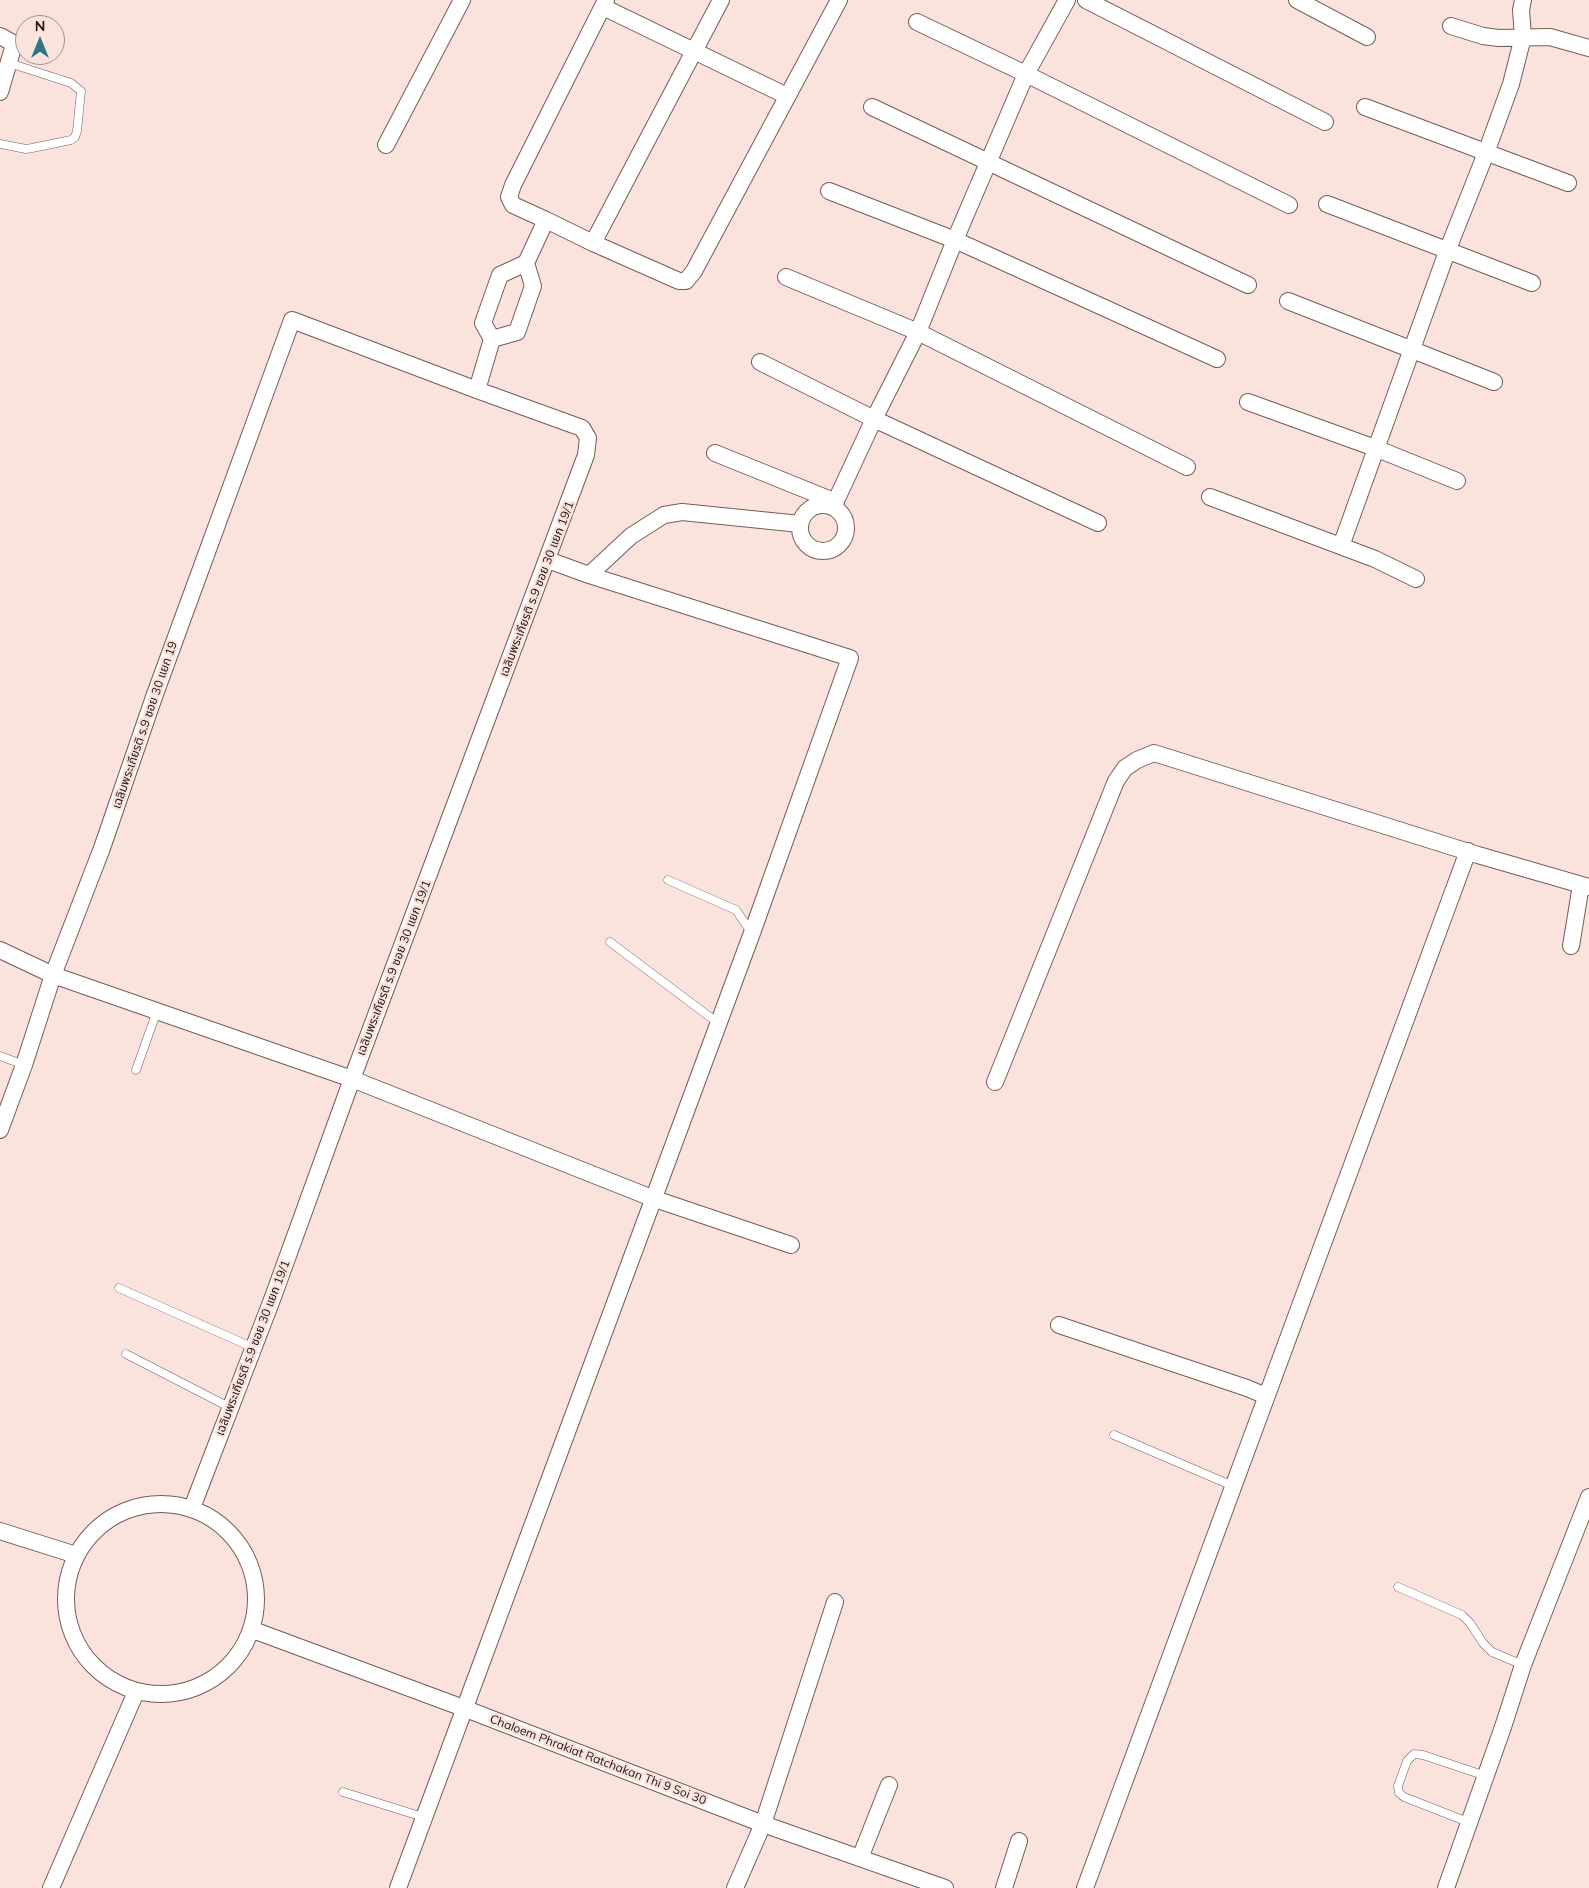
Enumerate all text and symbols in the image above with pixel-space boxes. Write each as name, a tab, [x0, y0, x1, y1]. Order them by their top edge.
north arrow	[15, 15, 65, 65]
text: N	[35, 17, 45, 35]
street label: เฉลิมพระเกียรติ ร.9 ซอย 30 แยก 19/1	[497, 499, 577, 679]
street label: เฉลิมพระเกียรติ ร.9 ซอย 30 แยก 19	[110, 639, 180, 811]
street label: เฉลิมพระเกียรติ ร.9 ซอย 30 แยก 19/1	[354, 878, 434, 1058]
street label: เฉลิมพระเกียรติ ร.9 ซอย 30 แยก 19/1	[213, 1258, 293, 1438]
street label: Chaloem Phrakiat Ratchakan Thi 9 Soi 30	[488, 1712, 708, 1808]

